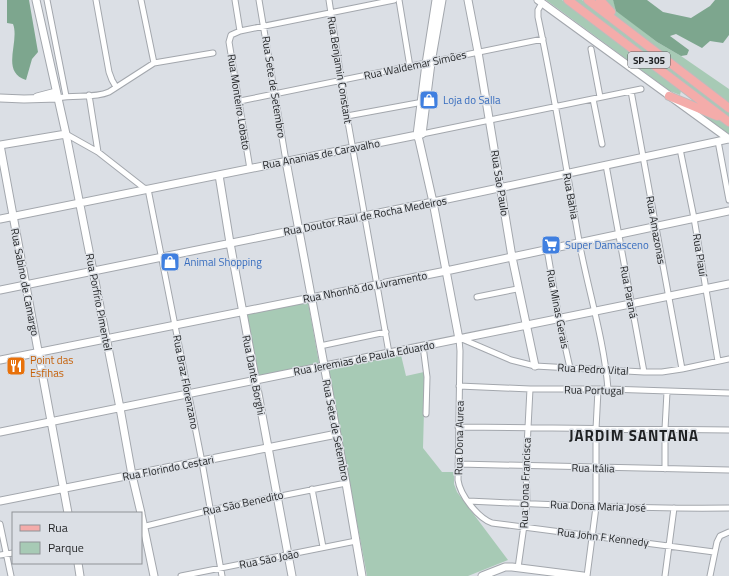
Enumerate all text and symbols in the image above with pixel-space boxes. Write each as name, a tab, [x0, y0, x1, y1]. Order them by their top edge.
street label: Rua Benjamin Constant	[324, 15, 356, 125]
street label: Rua Sete de Setembro	[258, 35, 290, 139]
street label: Rua Waldemar Simões	[362, 46, 468, 84]
road number: SP-305	[628, 52, 670, 68]
street label: Rua Monteiro Lobato	[224, 53, 255, 151]
shop icon: Loja do Salla	[418, 89, 440, 111]
place label: Loja do Salla	[443, 92, 501, 108]
street label: Rua Ananias de Caravalho	[261, 135, 381, 173]
street label: Rua São Paulo	[487, 149, 513, 217]
street label: Rua Bahia	[559, 172, 583, 221]
street label: Rua Doutor Raul de Rocha Medeiros	[282, 192, 448, 240]
street label: Rua Amazonas	[642, 195, 670, 265]
street label: Rua Sabino de Camargo	[7, 227, 43, 337]
street label: Rua Piauí	[689, 232, 712, 279]
supermarket icon: Super Damasceno	[540, 234, 562, 256]
place label: Super Damasceno	[565, 237, 649, 253]
shop icon: Animal Shopping	[159, 251, 181, 273]
street label: Rua Porfírio Pimentel	[82, 252, 116, 352]
place label: Animal Shopping	[184, 254, 262, 270]
street label: Rua Paraná	[616, 264, 642, 320]
street label: Rua Nhonhô do Livramento	[301, 267, 429, 307]
street label: Rua Minas Gerais	[542, 268, 574, 350]
street label: Rua Braz Florenzano	[169, 334, 203, 431]
street label: Rua Dante Borghi	[238, 334, 270, 416]
street label: Rua Jeremias de Paula Eduardo	[292, 336, 436, 380]
place label: Point das Esfihas	[30, 352, 73, 381]
restaurant icon: Point das Esfihas	[5, 355, 27, 377]
street label: Rua Pedro Vital	[557, 359, 629, 379]
street label: Rua Sete de Setembro	[318, 378, 354, 482]
street label: Rua Portugal	[564, 381, 624, 399]
street label: Rua Dona Aurea	[450, 400, 468, 475]
district label: JARDIM SANTANA	[569, 424, 699, 447]
street label: Rua Dona Francisca	[515, 437, 535, 529]
street label: Rua Florindo Cestari	[121, 451, 215, 485]
street label: Rua Itália	[571, 460, 615, 476]
street label: Rua São Benedito	[201, 487, 285, 519]
street label: Rua Dona Maria José	[550, 496, 647, 516]
legend	[12, 512, 142, 564]
text: Rua	[48, 518, 68, 537]
street label: Rua John F Kennedy	[556, 523, 650, 551]
text: Parque	[48, 538, 84, 557]
street label: Rua São João	[238, 545, 300, 573]

